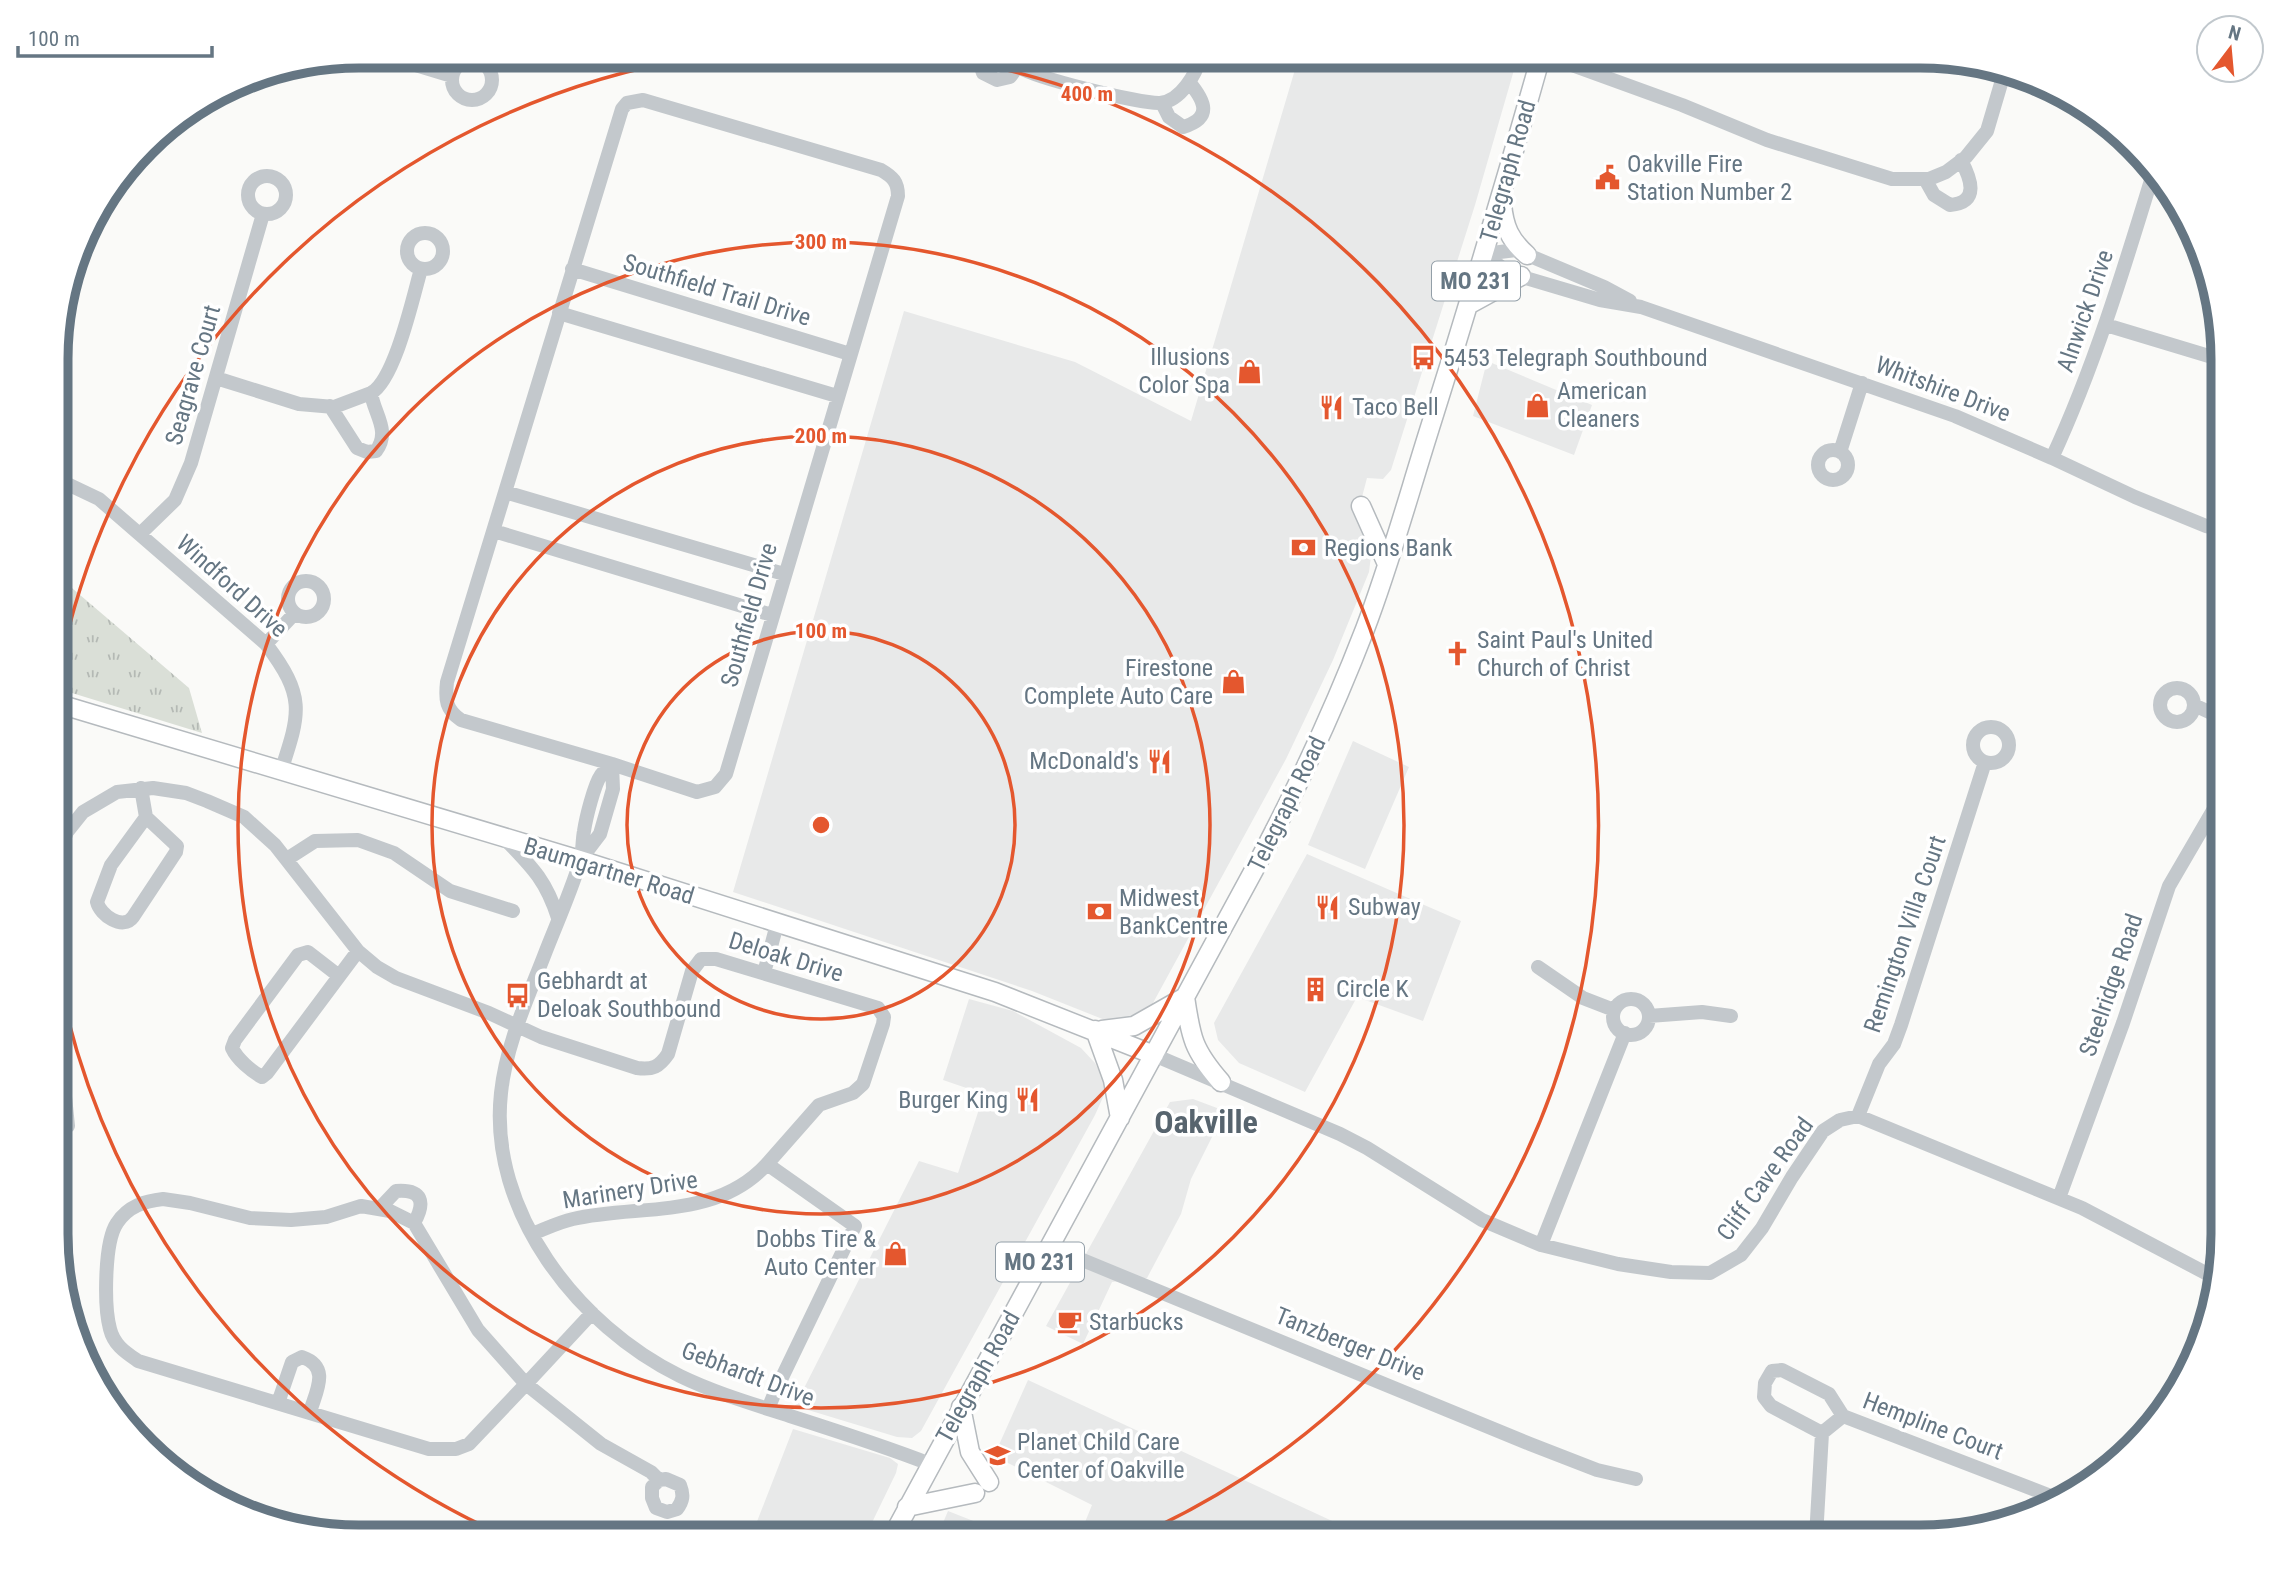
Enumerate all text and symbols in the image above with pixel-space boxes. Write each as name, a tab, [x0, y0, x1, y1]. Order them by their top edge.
scale bar	[18, 14, 212, 58]
north arrow	[2195, 14, 2265, 84]
text: N	[2226, 20, 2243, 46]
text: 100 m	[28, 27, 80, 51]
text: 400 m	[1061, 82, 1113, 106]
street label: Telegraph Road	[1474, 97, 1542, 245]
place label: Oakville Fire Station Number 2	[1627, 150, 1792, 206]
public building icon: Oakville Fire Station Number 2	[1593, 164, 1621, 192]
text: 300 m	[795, 230, 847, 254]
street label: Alnwick Drive	[2051, 246, 2119, 376]
street label: Southfield Trail Drive	[620, 248, 814, 332]
road number: MO 231	[1432, 262, 1520, 300]
street label: Seagrave Court	[160, 302, 226, 448]
place label: Illusions Color Spa	[1138, 343, 1230, 399]
bus stop icon: 5453 Telegraph Southbound	[1409, 344, 1437, 372]
place label: 5453 Telegraph Southbound	[1443, 344, 1708, 372]
street label: Whitshire Drive	[1872, 350, 2014, 428]
shop icon: Illusions Color Spa	[1236, 357, 1264, 385]
place label: American Cleaners	[1557, 377, 1647, 433]
shop icon: American Cleaners	[1523, 391, 1551, 419]
restaurant icon: Taco Bell	[1318, 393, 1346, 421]
place label: Taco Bell	[1352, 393, 1439, 421]
text: 200 m	[795, 424, 847, 448]
street label: Windford Drive	[171, 529, 293, 643]
bank icon: Regions Bank	[1290, 534, 1318, 562]
place label: Regions Bank	[1324, 534, 1453, 562]
street label: Southfield Drive	[715, 540, 783, 690]
text: 100 m	[795, 619, 847, 643]
place label: Saint Paul's United Church of Christ	[1477, 626, 1653, 682]
church icon: Saint Paul's United Church of Christ	[1443, 640, 1471, 668]
place label: Firestone Complete Auto Care	[1024, 654, 1213, 710]
shop icon: Firestone Complete Auto Care	[1219, 668, 1247, 696]
street label: Telegraph Road	[1242, 732, 1332, 876]
place label: McDonald's	[1029, 747, 1139, 775]
restaurant icon: McDonald's	[1145, 747, 1173, 775]
centre of rings	[809, 813, 833, 837]
street label: Baumgartner Road	[521, 832, 697, 910]
street label: Remington Villa Court	[1858, 832, 1952, 1036]
place label: Midwest BankCentre	[1119, 884, 1228, 940]
restaurant icon: Subway	[1314, 893, 1342, 921]
place label: Subway	[1348, 893, 1421, 921]
bank icon: Midwest BankCentre	[1085, 898, 1113, 926]
street label: Steelridge Road	[2073, 910, 2149, 1060]
street label: Deloak Drive	[725, 926, 847, 988]
place label: Gebhardt at Deloak Southbound	[537, 967, 721, 1023]
building icon: Circle K	[1302, 975, 1330, 1003]
place label: Circle K	[1336, 975, 1409, 1003]
bus stop icon: Gebhardt at Deloak Southbound	[503, 981, 531, 1009]
place label: Burger King	[898, 1086, 1008, 1114]
restaurant icon: Burger King	[1014, 1086, 1042, 1114]
district label: Oakville	[1154, 1103, 1258, 1141]
street label: Cliff Cave Road	[1711, 1112, 1819, 1246]
street label: Marinery Drive	[561, 1166, 699, 1214]
place label: Dobbs Tire & Auto Center	[756, 1225, 876, 1281]
shop icon: Dobbs Tire & Auto Center	[882, 1239, 910, 1267]
road number: MO 231	[996, 1242, 1084, 1282]
street label: Tanzberger Drive	[1271, 1301, 1429, 1387]
street label: Telegraph Road	[930, 1306, 1026, 1448]
cafe icon: Starbucks	[1055, 1308, 1083, 1336]
place label: Starbucks	[1089, 1308, 1184, 1336]
street label: Gebhardt Drive	[678, 1336, 818, 1412]
street label: Hempline Court	[1859, 1386, 2007, 1466]
place label: Planet Child Care Center of Oakville	[1017, 1428, 1185, 1484]
school or university icon: Planet Child Care Center of Oakville	[983, 1442, 1011, 1470]

